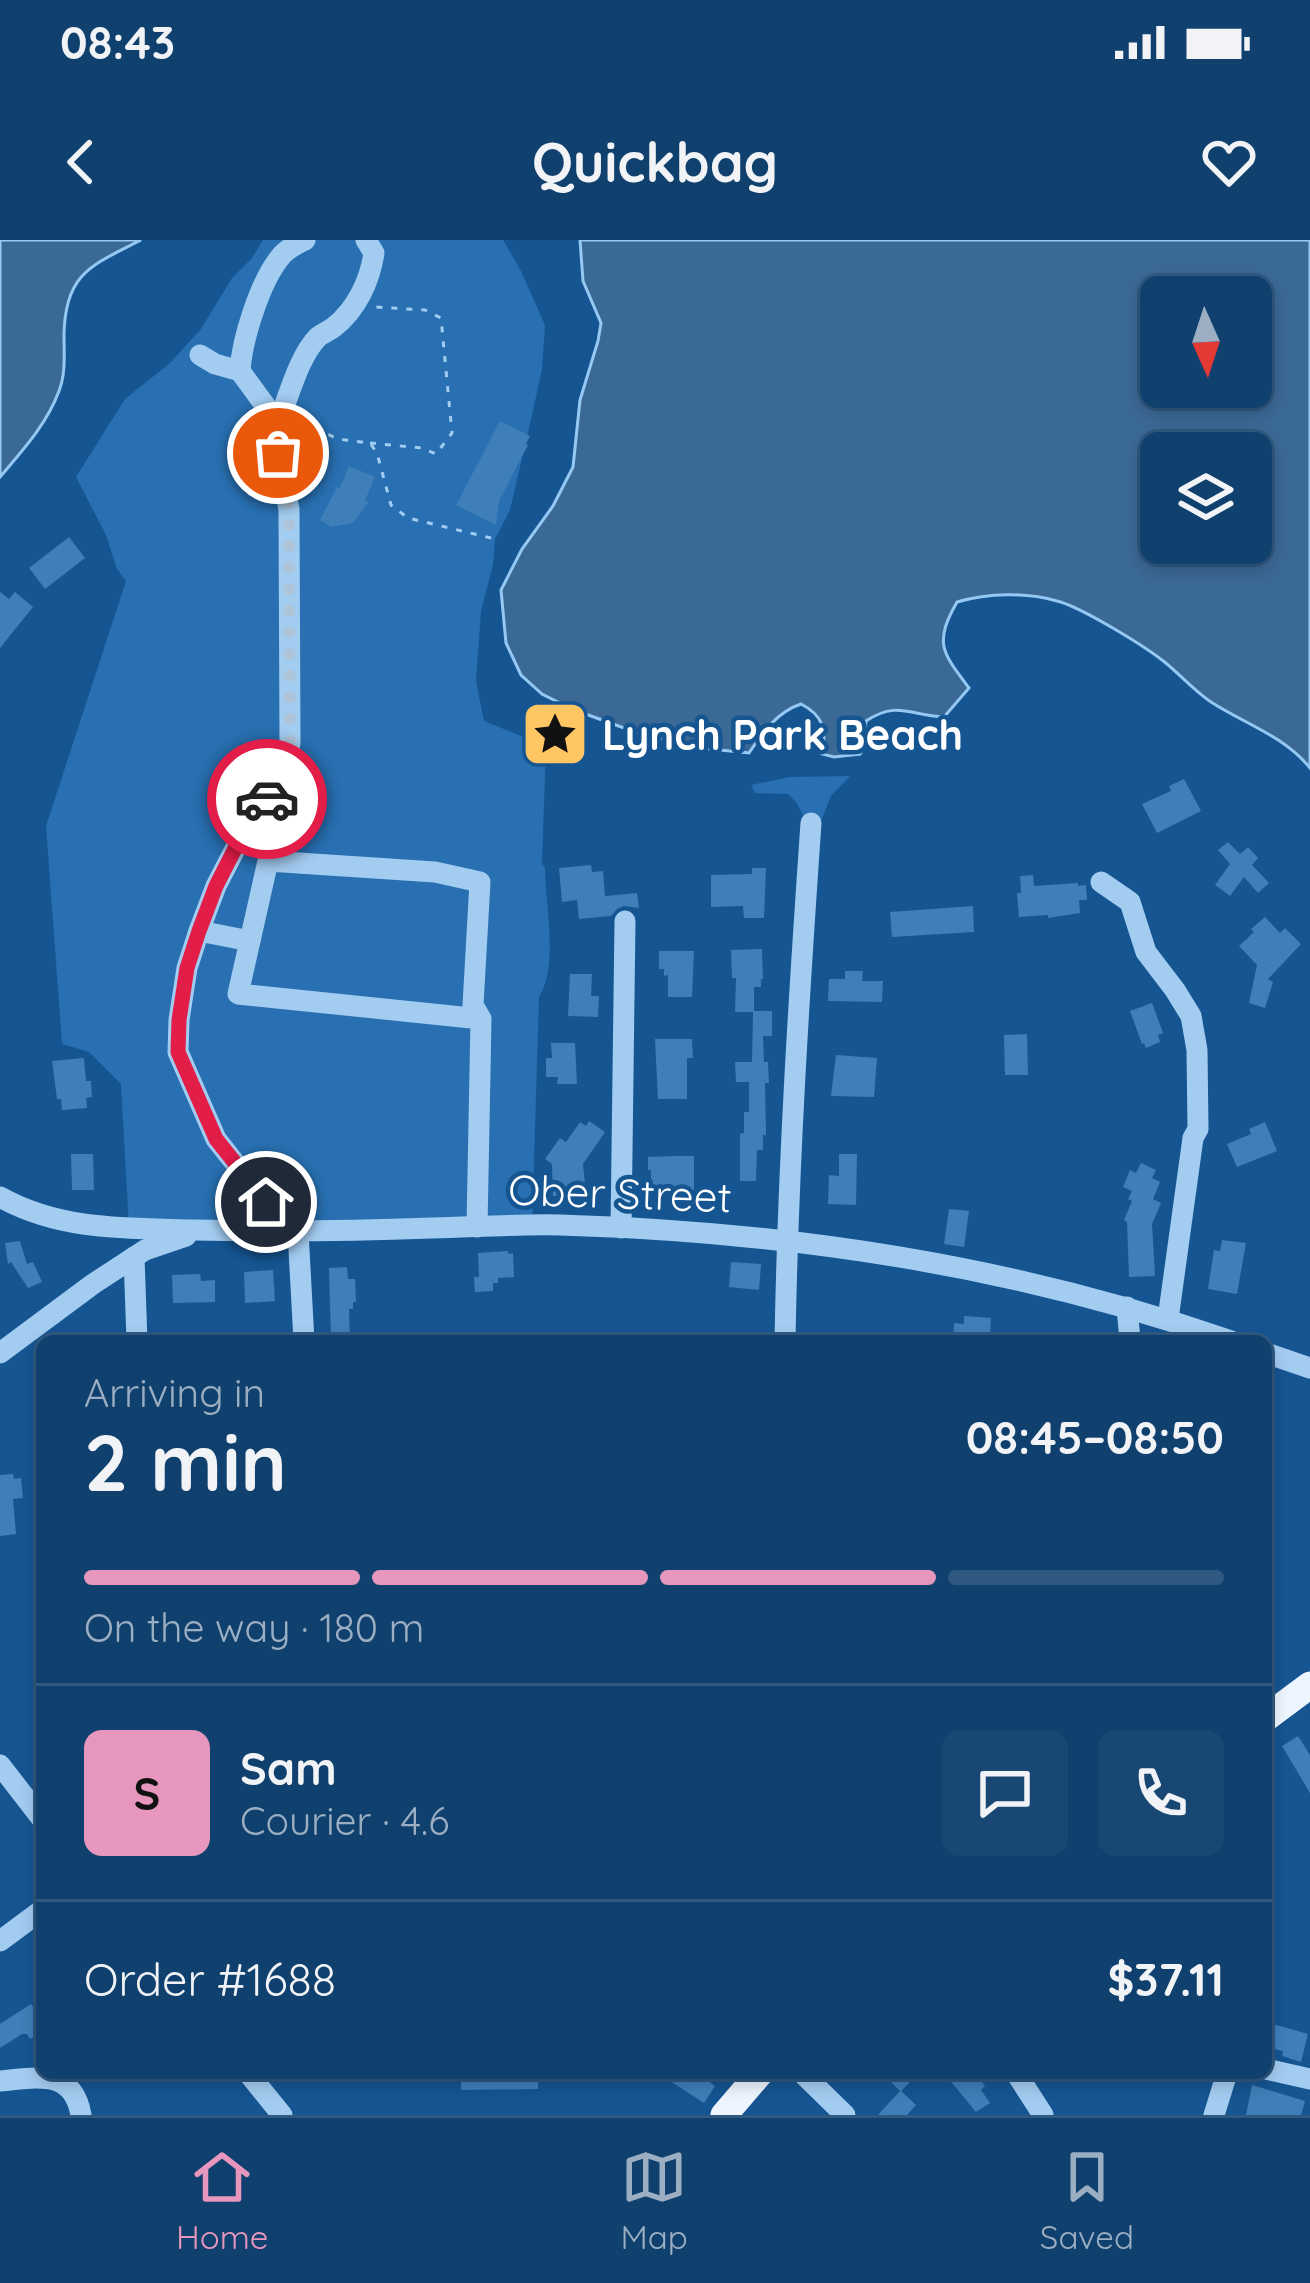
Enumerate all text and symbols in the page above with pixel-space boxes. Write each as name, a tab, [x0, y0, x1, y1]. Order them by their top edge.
text: 08:43	[60, 14, 175, 70]
text: Quickbag	[532, 128, 778, 196]
icon: back	[48, 129, 114, 195]
icon: heart	[1196, 129, 1262, 195]
north arrow	[1140, 276, 1272, 408]
map controls	[1140, 276, 1272, 564]
pin	[227, 402, 329, 504]
icon: bag	[245, 420, 311, 486]
button: layers	[1140, 432, 1272, 564]
place icon: Lynch Park Beach	[520, 699, 590, 769]
place label: Lynch Park Beach	[602, 708, 963, 761]
courier	[207, 739, 327, 859]
icon: car	[234, 766, 300, 832]
pin	[215, 1151, 317, 1253]
street label: Ober Street	[507, 1163, 733, 1223]
icon: home	[233, 1169, 299, 1235]
text: Arriving in	[84, 1368, 265, 1417]
text: 08:45–08:50	[966, 1409, 1224, 1465]
text: 2 min	[84, 1413, 287, 1511]
text: On the way · 180 m	[84, 1603, 424, 1652]
button: chat	[942, 1730, 1068, 1856]
button: phone	[1098, 1730, 1224, 1856]
text: Sam	[240, 1740, 337, 1796]
text: S	[134, 1765, 160, 1821]
text: Courier · 4.6	[240, 1796, 449, 1845]
text: Order #1688	[84, 1951, 336, 2007]
text: $37.11	[1107, 1951, 1224, 2007]
tab: Home	[176, 2144, 268, 2257]
tab: Map	[621, 2144, 688, 2257]
tab: Saved	[1040, 2144, 1134, 2257]

